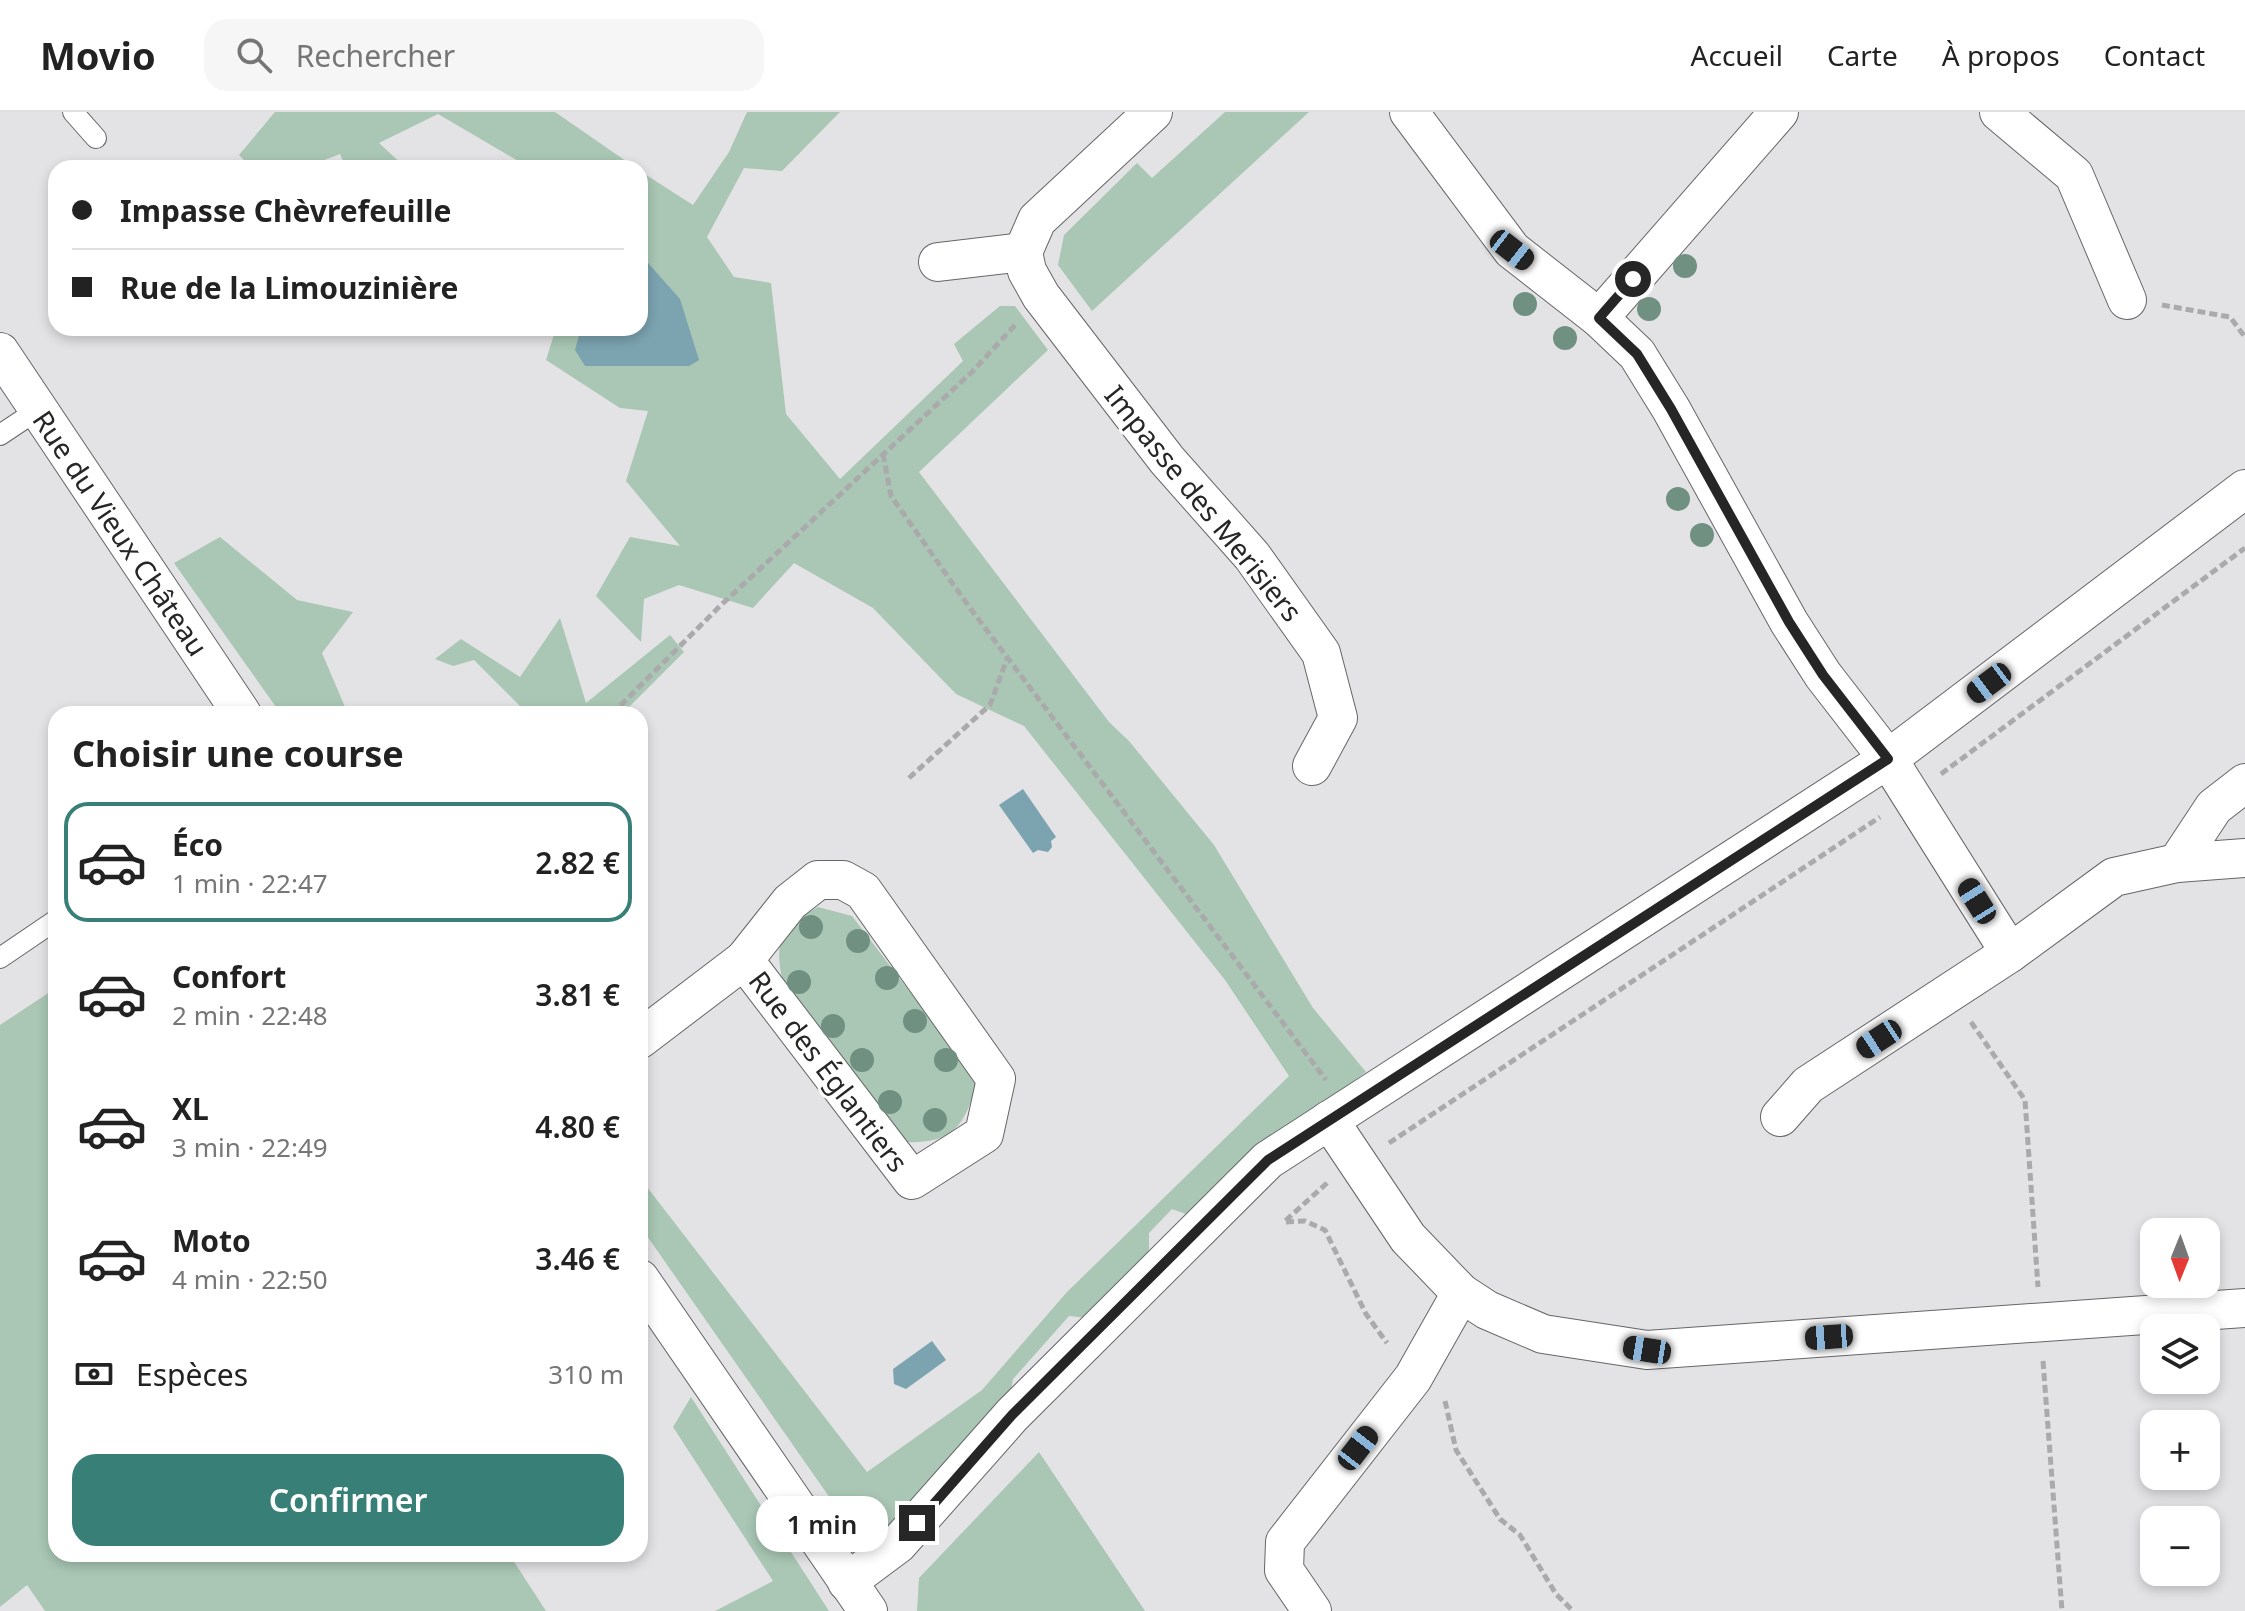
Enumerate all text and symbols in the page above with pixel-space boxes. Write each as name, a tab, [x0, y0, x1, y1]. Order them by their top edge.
search box	[204, 19, 764, 91]
text: Movio	[40, 29, 156, 81]
icon: search	[232, 33, 276, 77]
text: Rechercher	[296, 35, 455, 76]
text: Accueil	[1691, 36, 1783, 74]
text: Carte	[1827, 36, 1898, 74]
text: À propos	[1942, 36, 2060, 74]
text: Contact	[2104, 36, 2205, 74]
text: Impasse Chèvrefeuille	[120, 190, 451, 231]
car	[1486, 226, 1538, 274]
route start	[1615, 261, 1651, 297]
text: Rue de la Limouzinière	[120, 267, 458, 308]
street label: Impasse des Merisiers	[1097, 377, 1311, 629]
street label: Rue du Vieux Château	[25, 403, 217, 663]
car	[1963, 659, 2015, 707]
text: Choisir une course	[72, 729, 404, 778]
text: Éco	[172, 824, 223, 865]
icon: car	[76, 826, 148, 898]
text: 2.82 €	[535, 842, 620, 883]
text: 1 min · 22:47	[172, 865, 328, 901]
car	[1954, 874, 2000, 928]
text: Confort	[172, 956, 286, 997]
icon: car	[76, 958, 148, 1030]
street label: Rue des Églantiers	[741, 963, 917, 1179]
text: 3.81 €	[535, 974, 620, 1015]
text: 2 min · 22:48	[172, 997, 328, 1033]
car	[1852, 1016, 1906, 1062]
text: XL	[172, 1088, 209, 1129]
icon: car	[76, 1090, 148, 1162]
text: 4.80 €	[535, 1106, 620, 1147]
text: 3 min · 22:49	[172, 1129, 328, 1165]
north arrow	[2140, 1218, 2220, 1298]
map controls	[2140, 1218, 2220, 1586]
text: Moto	[172, 1220, 251, 1261]
icon: car	[76, 1222, 148, 1294]
text: 3.46 €	[535, 1238, 620, 1279]
text: 4 min · 22:50	[172, 1261, 328, 1297]
button: layers	[2140, 1314, 2220, 1394]
car	[1804, 1323, 1854, 1351]
car	[1621, 1334, 1673, 1366]
icon: cash	[72, 1352, 116, 1396]
text: Espèces	[136, 1354, 248, 1395]
text: 310 m	[548, 1356, 624, 1392]
button: +	[2140, 1410, 2220, 1490]
car	[1334, 1422, 1382, 1474]
button: Confirmer	[72, 1454, 624, 1546]
callout: 1 min	[757, 1495, 889, 1551]
route end	[899, 1505, 935, 1541]
text: 1 min	[787, 1506, 857, 1542]
button: −	[2140, 1506, 2220, 1586]

